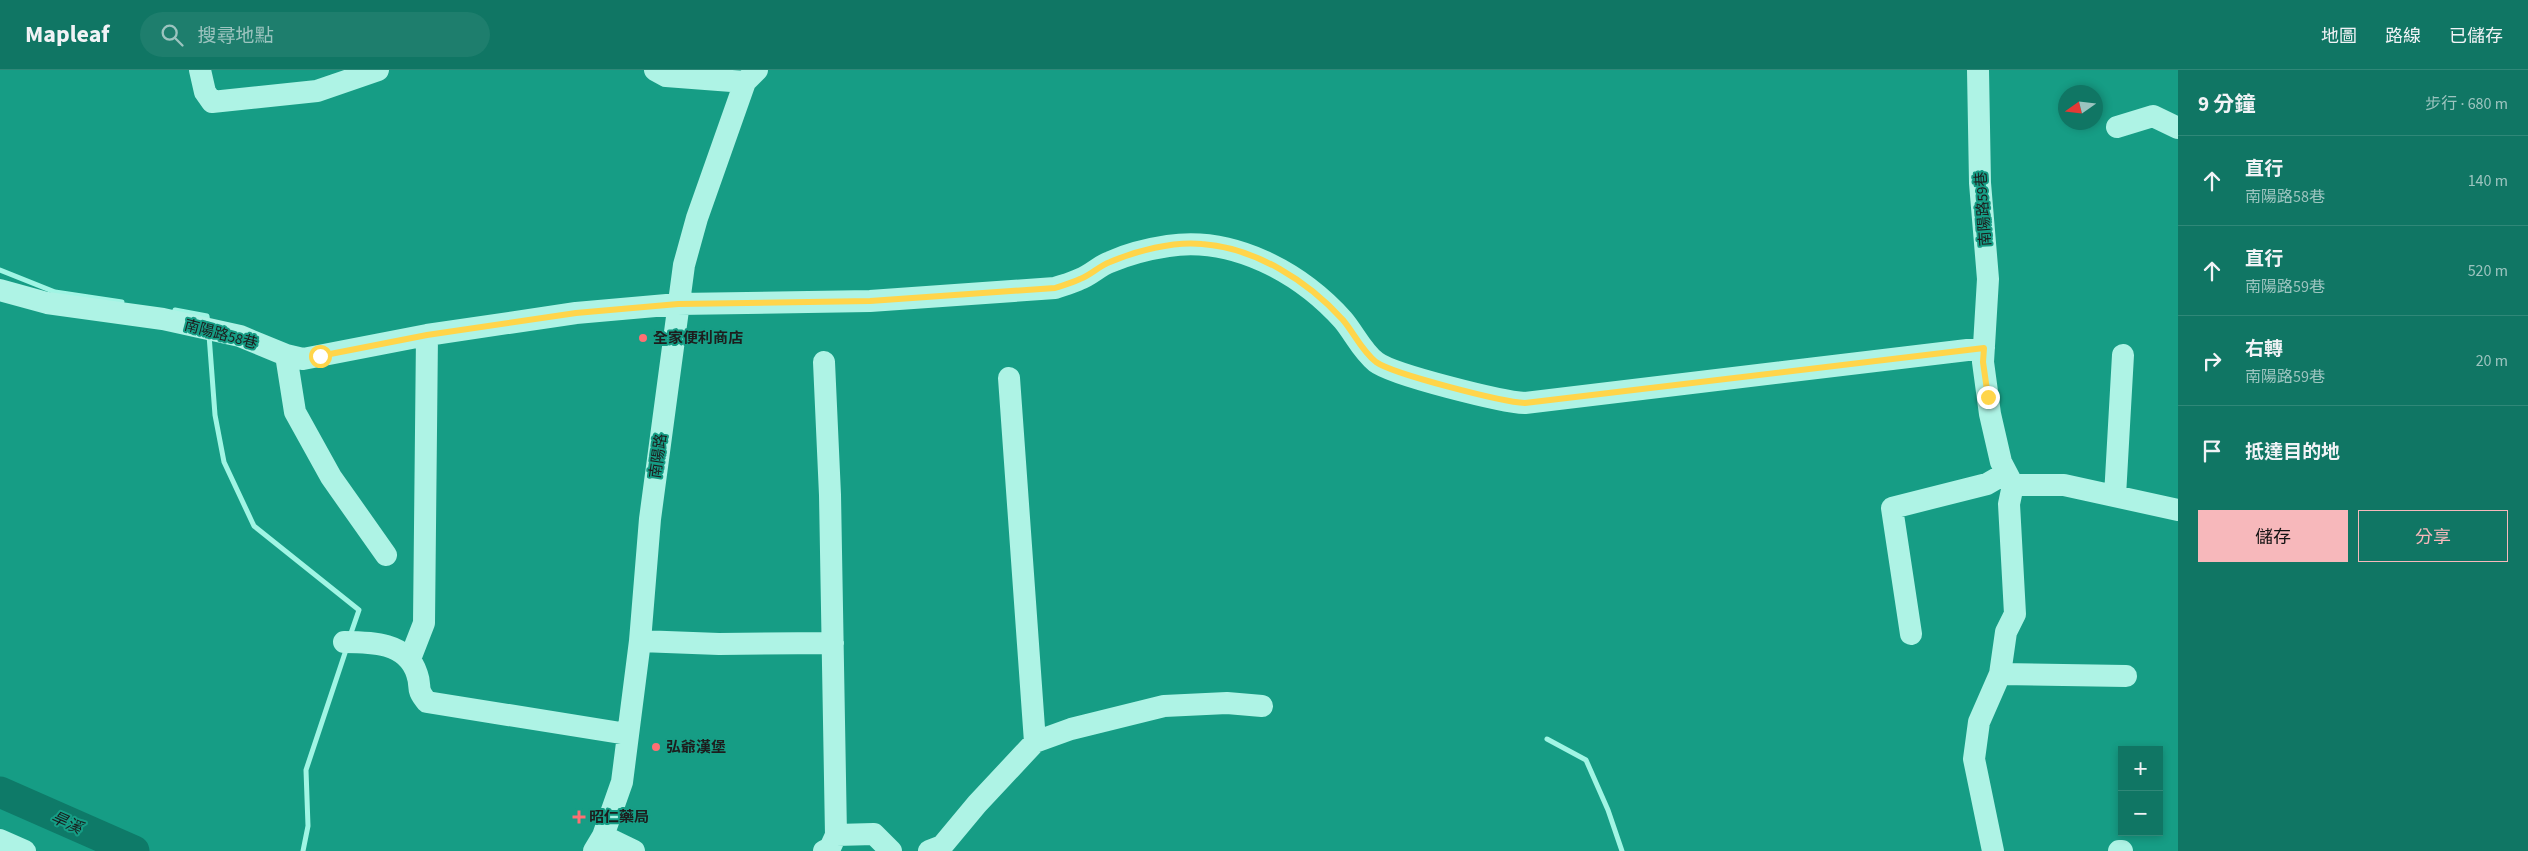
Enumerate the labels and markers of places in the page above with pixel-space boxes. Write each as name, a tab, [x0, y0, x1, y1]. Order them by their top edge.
place label: 全家便利商店	[653, 328, 743, 349]
marker: 全家便利商店	[637, 332, 649, 344]
place label: 弘爺漢堡	[666, 737, 726, 758]
marker: 弘爺漢堡	[650, 741, 662, 753]
place label: 昭仁藥局	[589, 807, 649, 828]
marker: 昭仁藥局	[573, 811, 585, 823]

